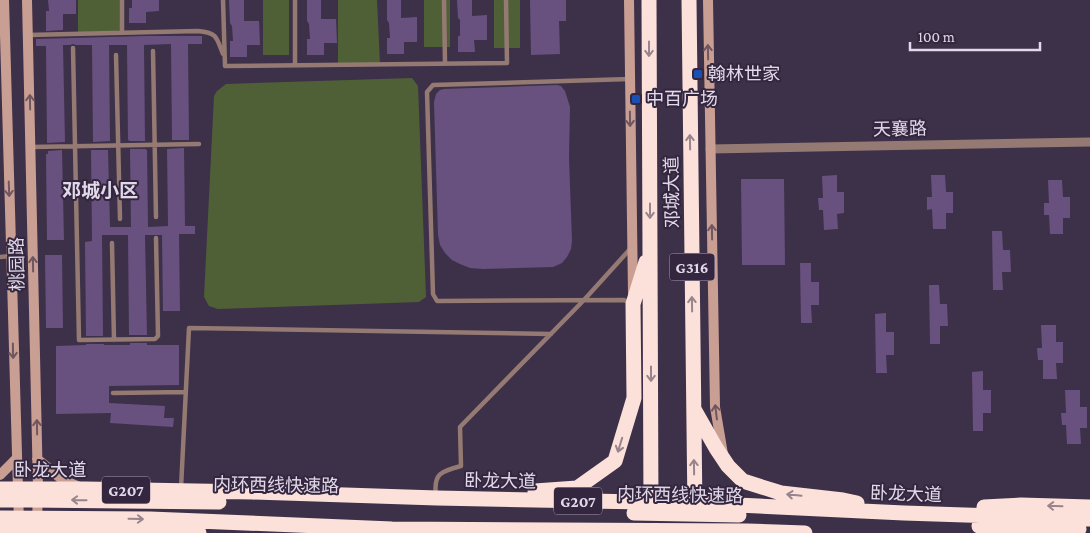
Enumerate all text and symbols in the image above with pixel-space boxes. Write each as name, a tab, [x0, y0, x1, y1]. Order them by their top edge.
scale bar	[910, 20, 1040, 52]
text: 100 m	[918, 29, 955, 45]
one-way arrow	[644, 40, 654, 56]
one-way arrow	[704, 44, 713, 60]
place label: 翰林世家	[708, 64, 780, 84]
marker: 翰林世家	[692, 68, 704, 80]
place label: 中百广场	[646, 89, 718, 109]
marker: 中百广场	[630, 93, 642, 105]
one-way arrow	[25, 94, 34, 110]
one-way arrow	[625, 110, 635, 126]
street label: 天襄路	[873, 119, 927, 139]
one-way arrow	[685, 134, 695, 150]
street label: 邓城大道	[661, 156, 683, 228]
one-way arrow	[4, 180, 14, 196]
district label: 邓城小区	[62, 180, 138, 201]
one-way arrow	[645, 202, 655, 219]
one-way arrow	[707, 224, 717, 240]
street label: 桃园路	[7, 237, 27, 291]
road number: G316	[670, 253, 714, 280]
one-way arrow	[28, 257, 38, 273]
one-way arrow	[688, 297, 697, 313]
one-way arrow	[9, 343, 18, 359]
one-way arrow	[646, 365, 656, 381]
one-way arrow	[711, 404, 721, 420]
one-way arrow	[32, 419, 42, 436]
one-way arrow	[615, 436, 625, 452]
one-way arrow	[690, 459, 699, 475]
street label: 卧龙大道	[14, 460, 86, 480]
street label: 卧龙大道	[464, 470, 536, 492]
street label: 内环西线快速路	[213, 474, 339, 496]
road number: G207	[102, 476, 150, 504]
street label: 卧龙大道	[870, 483, 942, 505]
street label: 内环西线快速路	[617, 484, 743, 506]
road number: G207	[554, 488, 602, 514]
one-way arrow	[787, 490, 803, 500]
one-way arrow	[72, 495, 88, 505]
one-way arrow	[1048, 501, 1064, 511]
one-way arrow	[128, 514, 144, 524]

